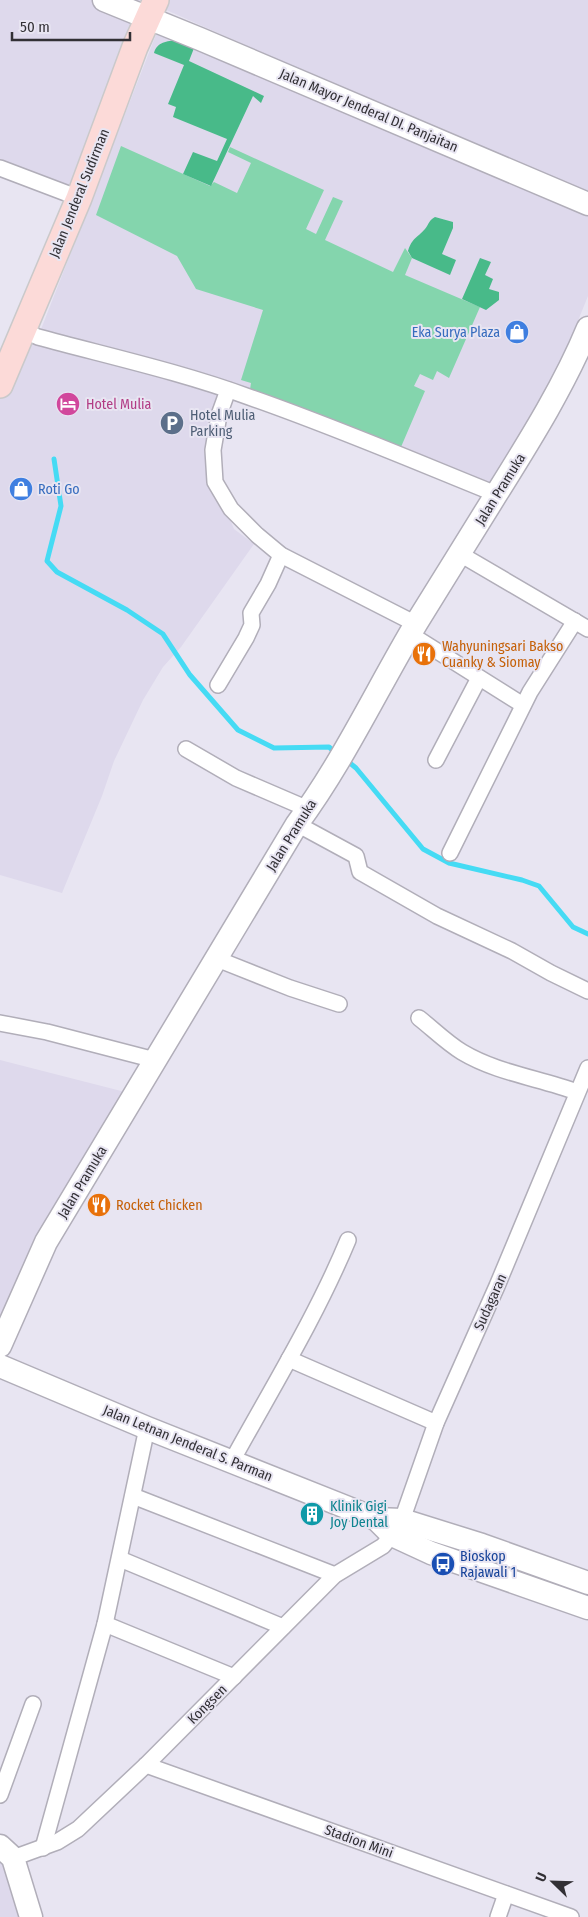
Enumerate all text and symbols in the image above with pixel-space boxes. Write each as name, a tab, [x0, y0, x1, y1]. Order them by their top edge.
scale bar	[12, 10, 130, 42]
text: 50 m	[20, 18, 50, 36]
street label: Jalan Mayor Jenderal DI. Panjaitan	[277, 65, 461, 156]
street label: Jalan Jenderal Sudirman	[46, 126, 113, 260]
shop icon: Eka Surya Plaza	[504, 319, 530, 345]
place label: Eka Surya Plaza	[412, 324, 500, 341]
hotel icon: Hotel Mulia	[55, 391, 81, 417]
place label: Hotel Mulia	[86, 396, 152, 413]
place label: Hotel Mulia Parking	[190, 407, 256, 440]
parking icon: Hotel Mulia Parking	[159, 410, 185, 436]
street label: Jalan Pramuka	[472, 450, 529, 528]
shop icon: Roti Go	[8, 476, 34, 502]
place label: Roti Go	[38, 481, 80, 498]
place label: Wahyuningsari Bakso Cuanky & Siomay	[442, 638, 563, 671]
restaurant icon: Wahyuningsari Bakso Cuanky & Siomay	[411, 641, 437, 667]
street label: Jalan Pramuka	[263, 796, 320, 874]
street label: Jalan Pramuka	[54, 1143, 111, 1221]
restaurant icon: Rocket Chicken	[86, 1192, 112, 1218]
place label: Rocket Chicken	[116, 1197, 203, 1214]
street label: Sudagaran	[470, 1271, 510, 1333]
street label: Jalan Letnan Jenderal S. Parman	[101, 1402, 275, 1485]
place label: Klinik Gigi Joy Dental	[330, 1498, 388, 1531]
building icon: Klinik Gigi Joy Dental	[299, 1501, 325, 1527]
place label: Bioskop Rajawali 1	[460, 1548, 516, 1581]
bus stop icon: Bioskop Rajawali 1	[430, 1551, 456, 1577]
street label: Kongsen	[184, 1681, 231, 1728]
street label: Stadion Mini	[322, 1821, 395, 1862]
north arrow	[528, 1857, 578, 1907]
text: U	[532, 1870, 551, 1884]

